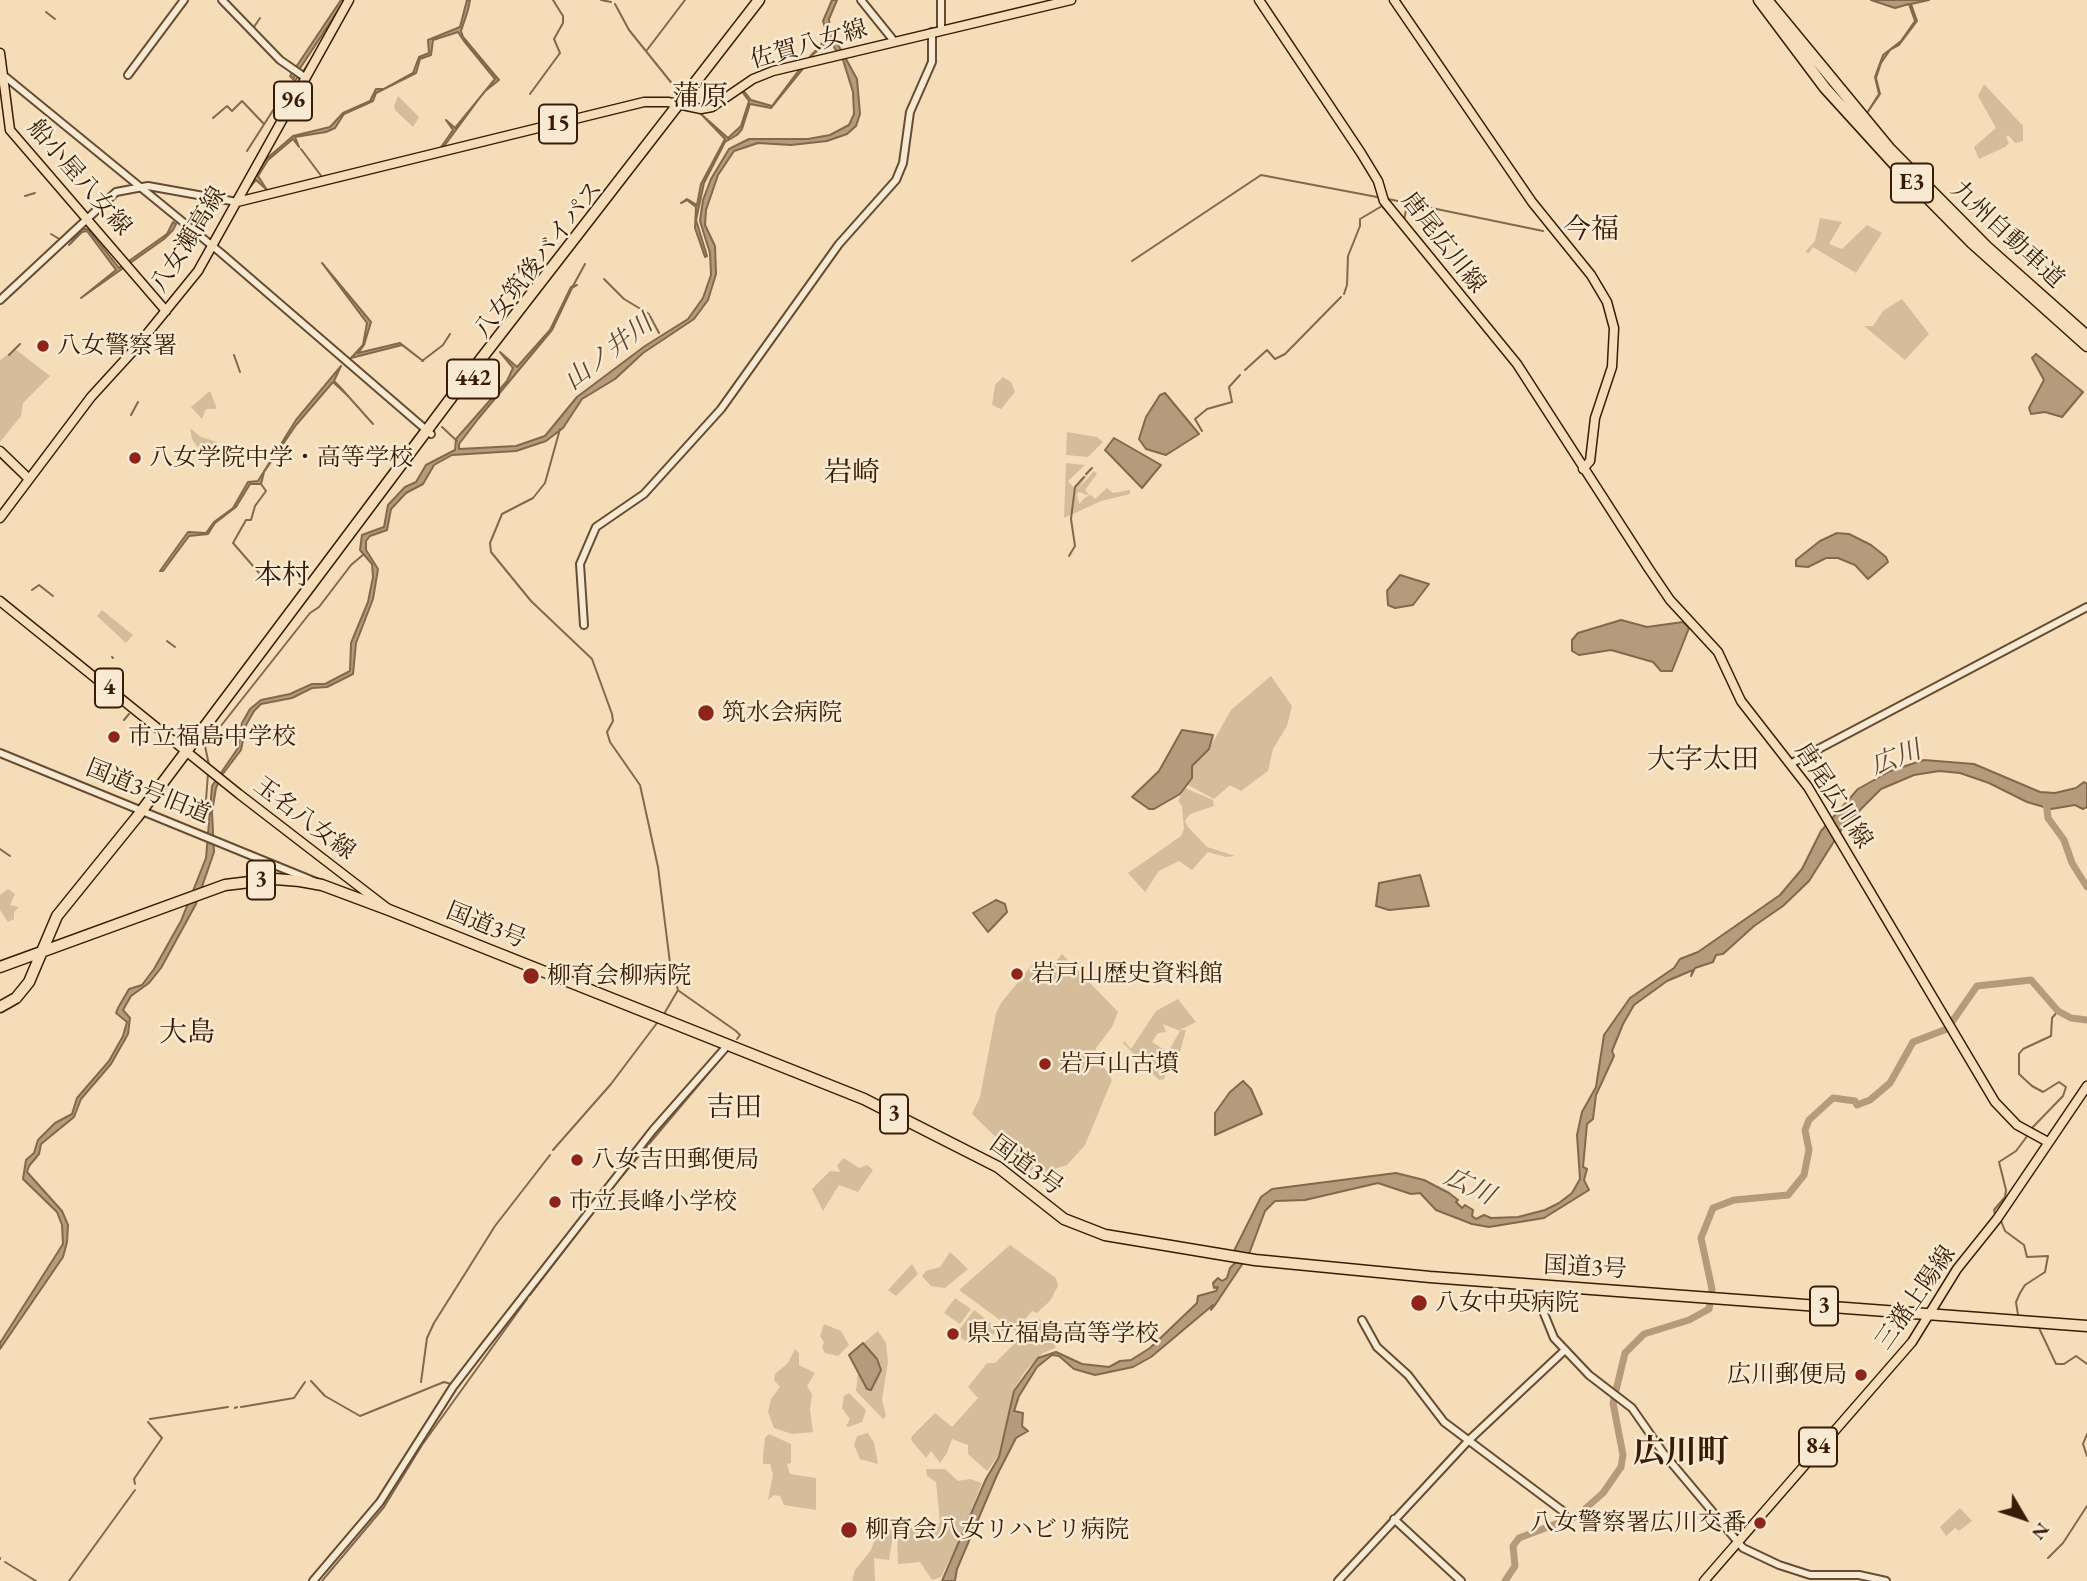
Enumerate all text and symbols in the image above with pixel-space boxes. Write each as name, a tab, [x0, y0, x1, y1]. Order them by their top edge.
street label: 佐賀八女線	[747, 15, 871, 75]
district label: 蒲原	[672, 80, 728, 114]
road number: 96	[274, 82, 312, 120]
road number: 15	[539, 105, 577, 144]
street label: 船小屋八女線	[21, 114, 137, 242]
road number: E3	[1891, 164, 1933, 202]
street label: 八女筑後バイパス	[469, 175, 609, 345]
street label: 九州自動車道	[1945, 175, 2069, 295]
street label: 八女瀬高線	[145, 181, 233, 299]
street label: 唐尾広川線	[1395, 187, 1491, 299]
district label: 今福	[1563, 213, 1619, 247]
water label: 山ノ井川	[558, 309, 660, 397]
place label: 八女警察署	[57, 332, 177, 360]
marker: 八女警察署	[35, 338, 51, 354]
road number: 442	[447, 360, 499, 398]
place label: 八女学院中学・高等学校	[149, 444, 413, 472]
marker: 八女学院中学・高等学校	[127, 450, 143, 466]
district label: 岩崎	[824, 456, 880, 490]
district label: 本村	[254, 559, 310, 593]
road number: 4	[95, 668, 123, 708]
place label: 筑水会病院	[722, 699, 842, 727]
marker: 筑水会病院	[696, 703, 716, 723]
place label: 市立福島中学校	[128, 723, 296, 751]
marker: 市立福島中学校	[106, 729, 122, 745]
water label: 広川	[1866, 735, 1926, 783]
street label: 唐尾広川線	[1788, 738, 1878, 854]
district label: 大字太田	[1647, 743, 1759, 777]
street label: 国道3号旧道	[82, 754, 214, 830]
street label: 玉名八女線	[247, 771, 361, 867]
road number: 3	[247, 860, 275, 900]
street label: 国道3号	[442, 897, 530, 955]
place label: 岩戸山歴史資料館	[1031, 960, 1223, 988]
place label: 柳育会柳病院	[547, 962, 691, 990]
marker: 柳育会柳病院	[521, 966, 541, 986]
marker: 岩戸山歴史資料館	[1009, 966, 1025, 982]
district label: 大島	[159, 1016, 215, 1050]
place label: 岩戸山古墳	[1059, 1050, 1179, 1078]
marker: 岩戸山古墳	[1037, 1056, 1053, 1072]
district label: 吉田	[706, 1091, 762, 1125]
road number: 3	[880, 1094, 908, 1134]
street label: 国道3号	[984, 1130, 1068, 1202]
place label: 八女吉田郵便局	[591, 1146, 759, 1174]
marker: 八女吉田郵便局	[569, 1152, 585, 1168]
water label: 広川	[1439, 1162, 1499, 1212]
place label: 市立長峰小学校	[569, 1188, 737, 1216]
marker: 市立長峰小学校	[547, 1194, 563, 1210]
street label: 三潴上陽線	[1870, 1241, 1962, 1355]
street label: 国道3号	[1543, 1251, 1627, 1285]
road number: 3	[1810, 1287, 1838, 1326]
place label: 八女中央病院	[1435, 1289, 1579, 1317]
marker: 八女中央病院	[1409, 1293, 1429, 1313]
place label: 県立福島高等学校	[967, 1320, 1159, 1348]
marker: 県立福島高等学校	[945, 1326, 961, 1342]
place label: 広川郵便局	[1727, 1361, 1847, 1389]
marker: 広川郵便局	[1853, 1367, 1869, 1383]
road number: 84	[1799, 1428, 1837, 1466]
district label: 広川町	[1633, 1434, 1729, 1472]
north arrow	[1989, 1483, 2059, 1553]
place label: 八女警察署広川交番	[1530, 1509, 1746, 1537]
marker: 八女警察署広川交番	[1752, 1515, 1768, 1531]
place label: 柳育会八女リハビリ病院	[865, 1516, 1129, 1544]
text: N	[2026, 1518, 2055, 1545]
marker: 柳育会八女リハビリ病院	[839, 1520, 859, 1540]

